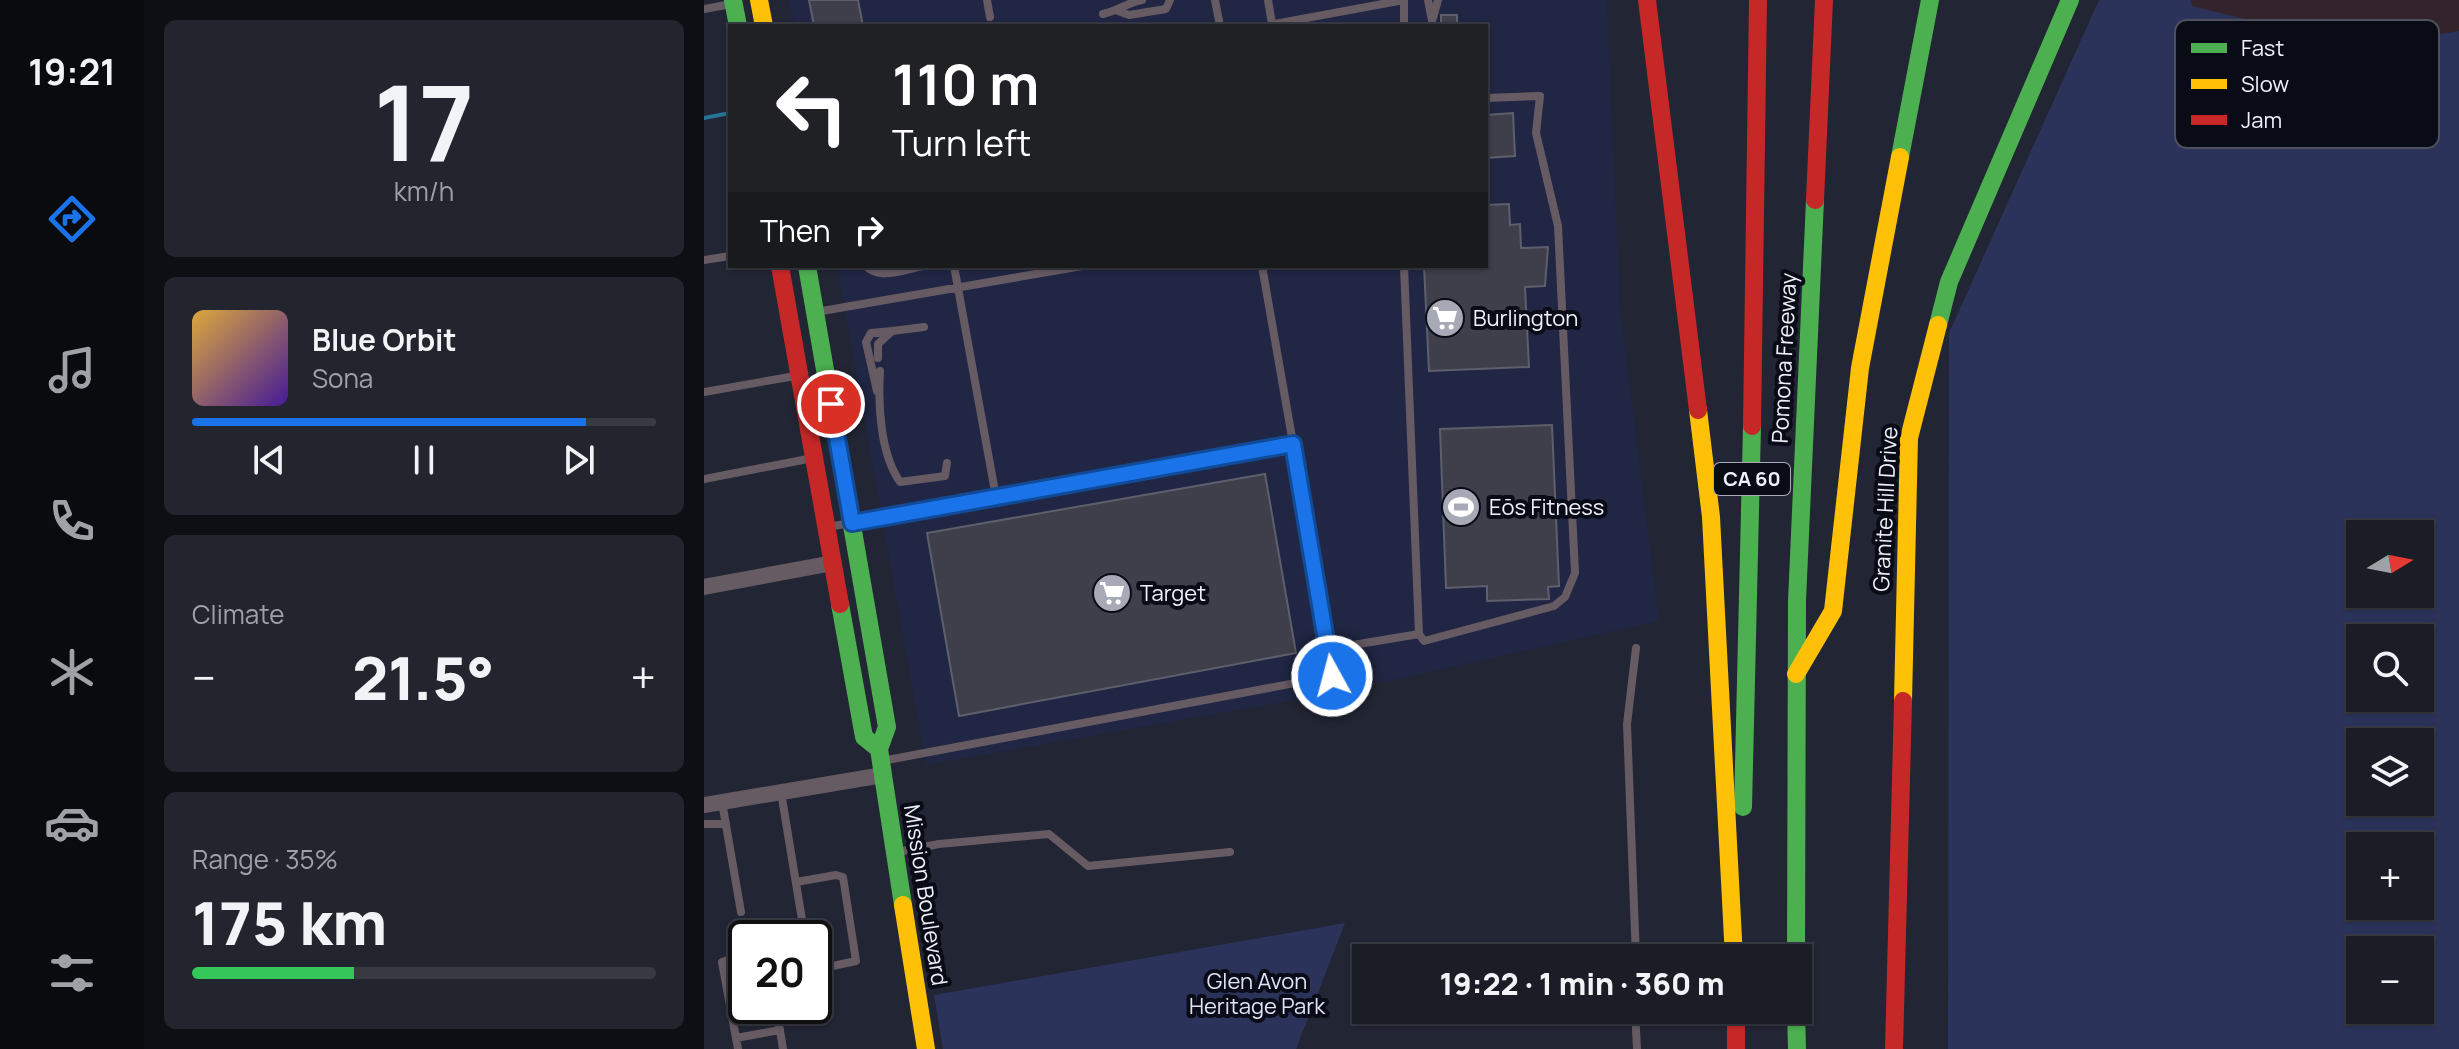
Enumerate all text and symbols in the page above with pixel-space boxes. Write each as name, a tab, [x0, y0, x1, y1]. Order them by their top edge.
legend	[2175, 20, 2439, 148]
text: Fast	[2241, 33, 2284, 63]
text: 110 m	[892, 45, 1039, 122]
text: 19:21	[28, 47, 116, 96]
text: 17	[373, 50, 475, 192]
icon: left	[760, 56, 864, 160]
text: Slow	[2241, 69, 2289, 99]
text: Jam	[2241, 105, 2282, 135]
text: Turn left	[892, 118, 1031, 167]
text: km/h	[394, 173, 454, 209]
icon: directions	[44, 191, 100, 247]
icon: right	[847, 208, 891, 252]
text: Then	[760, 210, 831, 251]
street label: Pomona Freeway	[1765, 271, 1803, 444]
supermarket icon: Burlington	[1424, 297, 1466, 339]
place label: Burlington	[1473, 303, 1578, 333]
text: Blue Orbit	[312, 319, 457, 360]
icon: music	[44, 342, 100, 398]
text: Sona	[312, 360, 373, 396]
pin	[797, 370, 865, 438]
icon: arrive	[809, 382, 853, 426]
street label: Granite Hill Drive	[1866, 426, 1904, 592]
icon: previous	[247, 438, 291, 482]
icon: pause	[402, 438, 446, 482]
icon: next	[557, 438, 601, 482]
road number: CA 60	[1714, 463, 1790, 495]
sports icon: Eōs Fitness	[1440, 486, 1482, 528]
place label: Eōs Fitness	[1489, 492, 1604, 522]
icon: phone	[44, 493, 100, 549]
north arrow	[2346, 520, 2434, 608]
map controls	[2346, 520, 2434, 1024]
supermarket icon: Target	[1091, 572, 1133, 614]
place label: Target	[1140, 578, 1206, 608]
text: Climate	[192, 596, 284, 632]
button: search	[2346, 624, 2434, 712]
position arrow	[1290, 634, 1374, 718]
text: 21.5°	[352, 636, 495, 718]
icon: climate	[44, 644, 100, 700]
text: −	[192, 647, 216, 707]
text: +	[631, 647, 656, 707]
button: layers	[2346, 728, 2434, 816]
icon: car	[44, 795, 100, 851]
street label: Mission Boulevard	[897, 802, 955, 988]
button: +	[2346, 832, 2434, 920]
text: Range · 35%	[192, 841, 338, 877]
text: 175 km	[192, 881, 387, 963]
speed limit sign: 20	[728, 920, 832, 1024]
button: −	[2346, 936, 2434, 1024]
icon: filters	[44, 945, 100, 1001]
text: 19:22 · 1 min · 360 m	[1439, 963, 1725, 1004]
park label: Glen Avon Heritage Park	[1189, 966, 1326, 1021]

